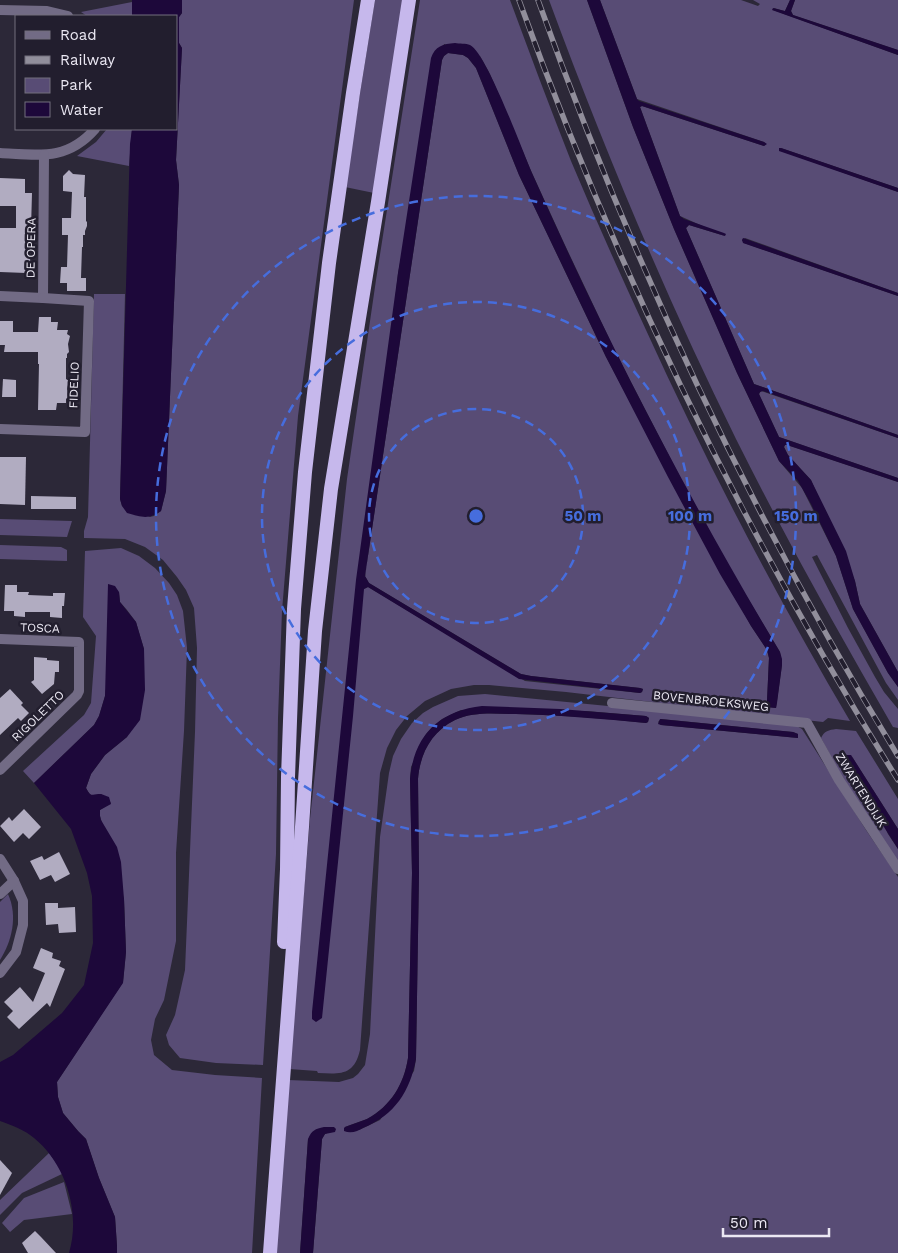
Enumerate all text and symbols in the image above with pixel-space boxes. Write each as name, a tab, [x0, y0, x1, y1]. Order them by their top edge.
legend	[15, 15, 178, 130]
text: Road	[60, 26, 97, 44]
text: Railway	[60, 51, 115, 69]
text: Park	[60, 76, 93, 94]
text: Water	[60, 101, 103, 119]
street label: DE OPERA	[23, 218, 39, 278]
street label: FIDELIO	[66, 361, 82, 409]
centre of rings	[467, 507, 485, 525]
text: 50 m	[565, 507, 601, 525]
text: 100 m	[668, 507, 712, 525]
text: 150 m	[774, 507, 818, 525]
street label: TOSCA	[20, 620, 60, 636]
street label: RIGOLETTO	[9, 688, 67, 744]
street label: BOVENBROEKSWEG	[652, 688, 770, 714]
street label: ZWARTENDIJK	[833, 750, 889, 830]
scale bar	[723, 1206, 829, 1238]
text: 50 m	[730, 1214, 767, 1232]

